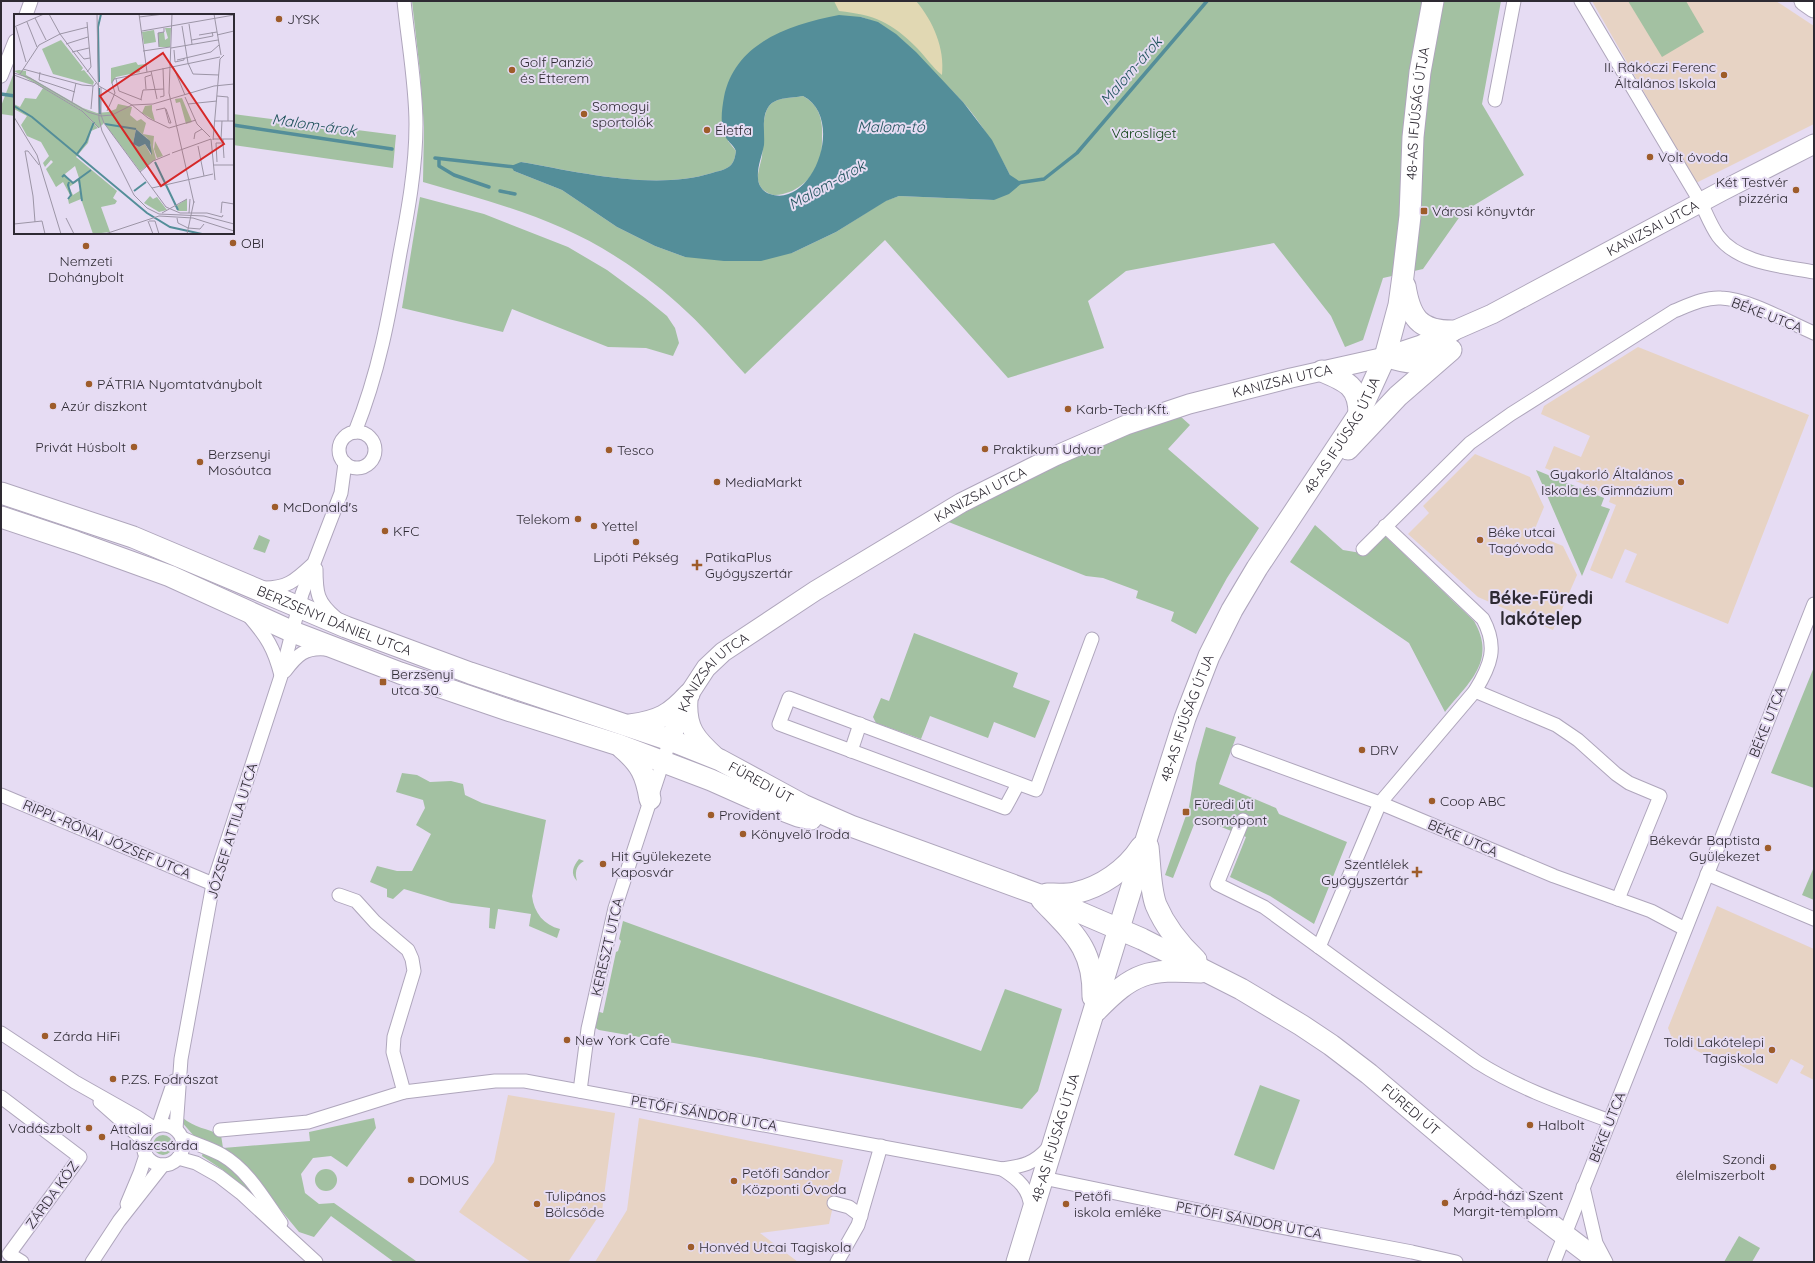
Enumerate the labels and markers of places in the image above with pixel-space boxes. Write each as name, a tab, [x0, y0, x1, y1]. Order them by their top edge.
place label: JYSK	[287, 10, 320, 28]
marker: JYSK	[274, 14, 284, 24]
place label: Golf Panzió és Étterem	[520, 53, 593, 87]
place label: II. Rákóczi Ferenc Általános Iskola	[1604, 58, 1716, 92]
marker: Golf Panzió és Étterem	[507, 65, 517, 75]
marker: II. Rákóczi Ferenc Általános Iskola	[1719, 70, 1729, 80]
place label: Somogyi sportolók	[592, 97, 653, 131]
marker: Somogyi sportolók	[579, 109, 589, 119]
place label: Életfa	[715, 121, 752, 139]
marker: Életfa	[702, 125, 712, 135]
place label: Volt óvoda	[1658, 148, 1728, 166]
marker: Volt óvoda	[1645, 152, 1655, 162]
place label: Két Testvér pizzéria	[1716, 173, 1789, 207]
marker: Két Testvér pizzéria	[1791, 185, 1801, 195]
place label: Városi könyvtár	[1432, 202, 1536, 220]
marker: Városi könyvtár	[1419, 206, 1429, 216]
place label: OBI	[241, 234, 264, 252]
marker: OBI	[228, 238, 238, 248]
marker: Nemzeti Dohánybolt	[81, 241, 91, 251]
place label: Nemzeti Dohánybolt	[48, 252, 124, 286]
place label: PÁTRIA Nyomtatványbolt	[97, 375, 263, 393]
marker: PÁTRIA Nyomtatványbolt	[84, 379, 94, 389]
place label: Azúr diszkont	[61, 397, 147, 415]
place label: Karb-Tech Kft.	[1076, 400, 1169, 418]
marker: Azúr diszkont	[48, 401, 58, 411]
marker: Karb-Tech Kft.	[1063, 404, 1073, 414]
place label: Privát Húsbolt	[35, 438, 126, 456]
place label: Praktikum Udvar	[993, 440, 1103, 458]
place label: Tesco	[617, 441, 654, 459]
marker: Privát Húsbolt	[129, 442, 139, 452]
marker: Praktikum Udvar	[980, 444, 990, 454]
place label: Berzsenyi Mosóutca	[208, 445, 271, 479]
marker: Tesco	[604, 445, 614, 455]
marker: Berzsenyi Mosóutca	[195, 457, 205, 467]
place label: Gyakorló Általános Iskola és Gimnázium	[1541, 465, 1673, 499]
place label: MediaMarkt	[725, 473, 802, 491]
marker: MediaMarkt	[712, 477, 722, 487]
marker: Gyakorló Általános Iskola és Gimnázium	[1676, 477, 1686, 487]
place label: McDonald's	[283, 498, 358, 516]
marker: McDonald's	[270, 502, 280, 512]
place label: Telekom	[516, 510, 570, 528]
marker: Telekom	[573, 514, 583, 524]
place label: Yettel	[602, 517, 638, 535]
marker: Yettel	[589, 521, 599, 531]
place label: KFC	[393, 522, 419, 540]
place label: Béke utcai Tagóvoda	[1488, 523, 1555, 557]
marker: KFC	[380, 526, 390, 536]
marker: Béke utcai Tagóvoda	[1475, 535, 1485, 545]
marker: Lipóti Pékség	[631, 537, 641, 547]
place label: Lipóti Pékség	[593, 548, 679, 566]
place label: PatikaPlus Gyógyszertár	[705, 548, 793, 582]
marker: PatikaPlus Gyógyszertár	[692, 560, 702, 570]
place label: Berzsenyi utca 30.	[391, 665, 454, 699]
marker: Berzsenyi utca 30.	[378, 677, 388, 687]
place label: DRV	[1370, 741, 1399, 759]
marker: DRV	[1357, 745, 1367, 755]
place label: Coop ABC	[1440, 792, 1506, 810]
place label: Füredi úti csomópont	[1194, 795, 1268, 829]
marker: Coop ABC	[1427, 796, 1437, 806]
place label: Provident	[719, 806, 781, 824]
marker: Füredi úti csomópont	[1181, 807, 1191, 817]
marker: Provident	[706, 810, 716, 820]
place label: Könyvelő Iroda	[751, 825, 850, 843]
marker: Könyvelő Iroda	[738, 829, 748, 839]
place label: Békevár Baptista Gyülekezet	[1649, 831, 1760, 865]
marker: Békevár Baptista Gyülekezet	[1763, 843, 1773, 853]
place label: Hit Gyülekezete Kaposvár	[611, 847, 712, 881]
place label: Szentlélek Gyógyszertár	[1321, 855, 1410, 889]
marker: Hit Gyülekezete Kaposvár	[598, 859, 608, 869]
marker: Szentlélek Gyógyszertár	[1412, 867, 1422, 877]
place label: Zárda HiFi	[53, 1027, 120, 1045]
marker: Zárda HiFi	[40, 1031, 50, 1041]
place label: New York Cafe	[575, 1031, 670, 1049]
place label: Toldi Lakótelepi Tagiskola	[1663, 1033, 1764, 1067]
marker: New York Cafe	[562, 1035, 572, 1045]
marker: Toldi Lakótelepi Tagiskola	[1767, 1045, 1777, 1055]
place label: P.ZS. Fodrászat	[121, 1070, 219, 1088]
marker: P.ZS. Fodrászat	[108, 1074, 118, 1084]
place label: Halbolt	[1538, 1116, 1585, 1134]
place label: Vadászbolt	[8, 1119, 81, 1137]
place label: Attalai Halászcsárda	[110, 1120, 198, 1154]
marker: Halbolt	[1525, 1120, 1535, 1130]
marker: Vadászbolt	[84, 1123, 94, 1133]
marker: Attalai Halászcsárda	[97, 1132, 107, 1142]
place label: Szondi élelmiszerbolt	[1676, 1150, 1765, 1184]
marker: Szondi élelmiszerbolt	[1768, 1162, 1778, 1172]
place label: Petőfi Sándor Központi Óvoda	[742, 1164, 847, 1198]
place label: DOMUS	[419, 1171, 469, 1189]
marker: DOMUS	[406, 1175, 416, 1185]
marker: Petőfi Sándor Központi Óvoda	[729, 1176, 739, 1186]
place label: Árpád-házi Szent Margit-templom	[1453, 1186, 1564, 1220]
place label: Tulipános Bölcsőde	[545, 1187, 606, 1221]
place label: Petőfi iskola emléke	[1074, 1187, 1162, 1221]
marker: Árpád-házi Szent Margit-templom	[1440, 1198, 1450, 1208]
marker: Tulipános Bölcsőde	[532, 1199, 542, 1209]
marker: Petőfi iskola emléke	[1061, 1199, 1071, 1209]
place label: Honvéd Utcai Tagiskola	[699, 1238, 852, 1256]
marker: Honvéd Utcai Tagiskola	[686, 1242, 696, 1252]

